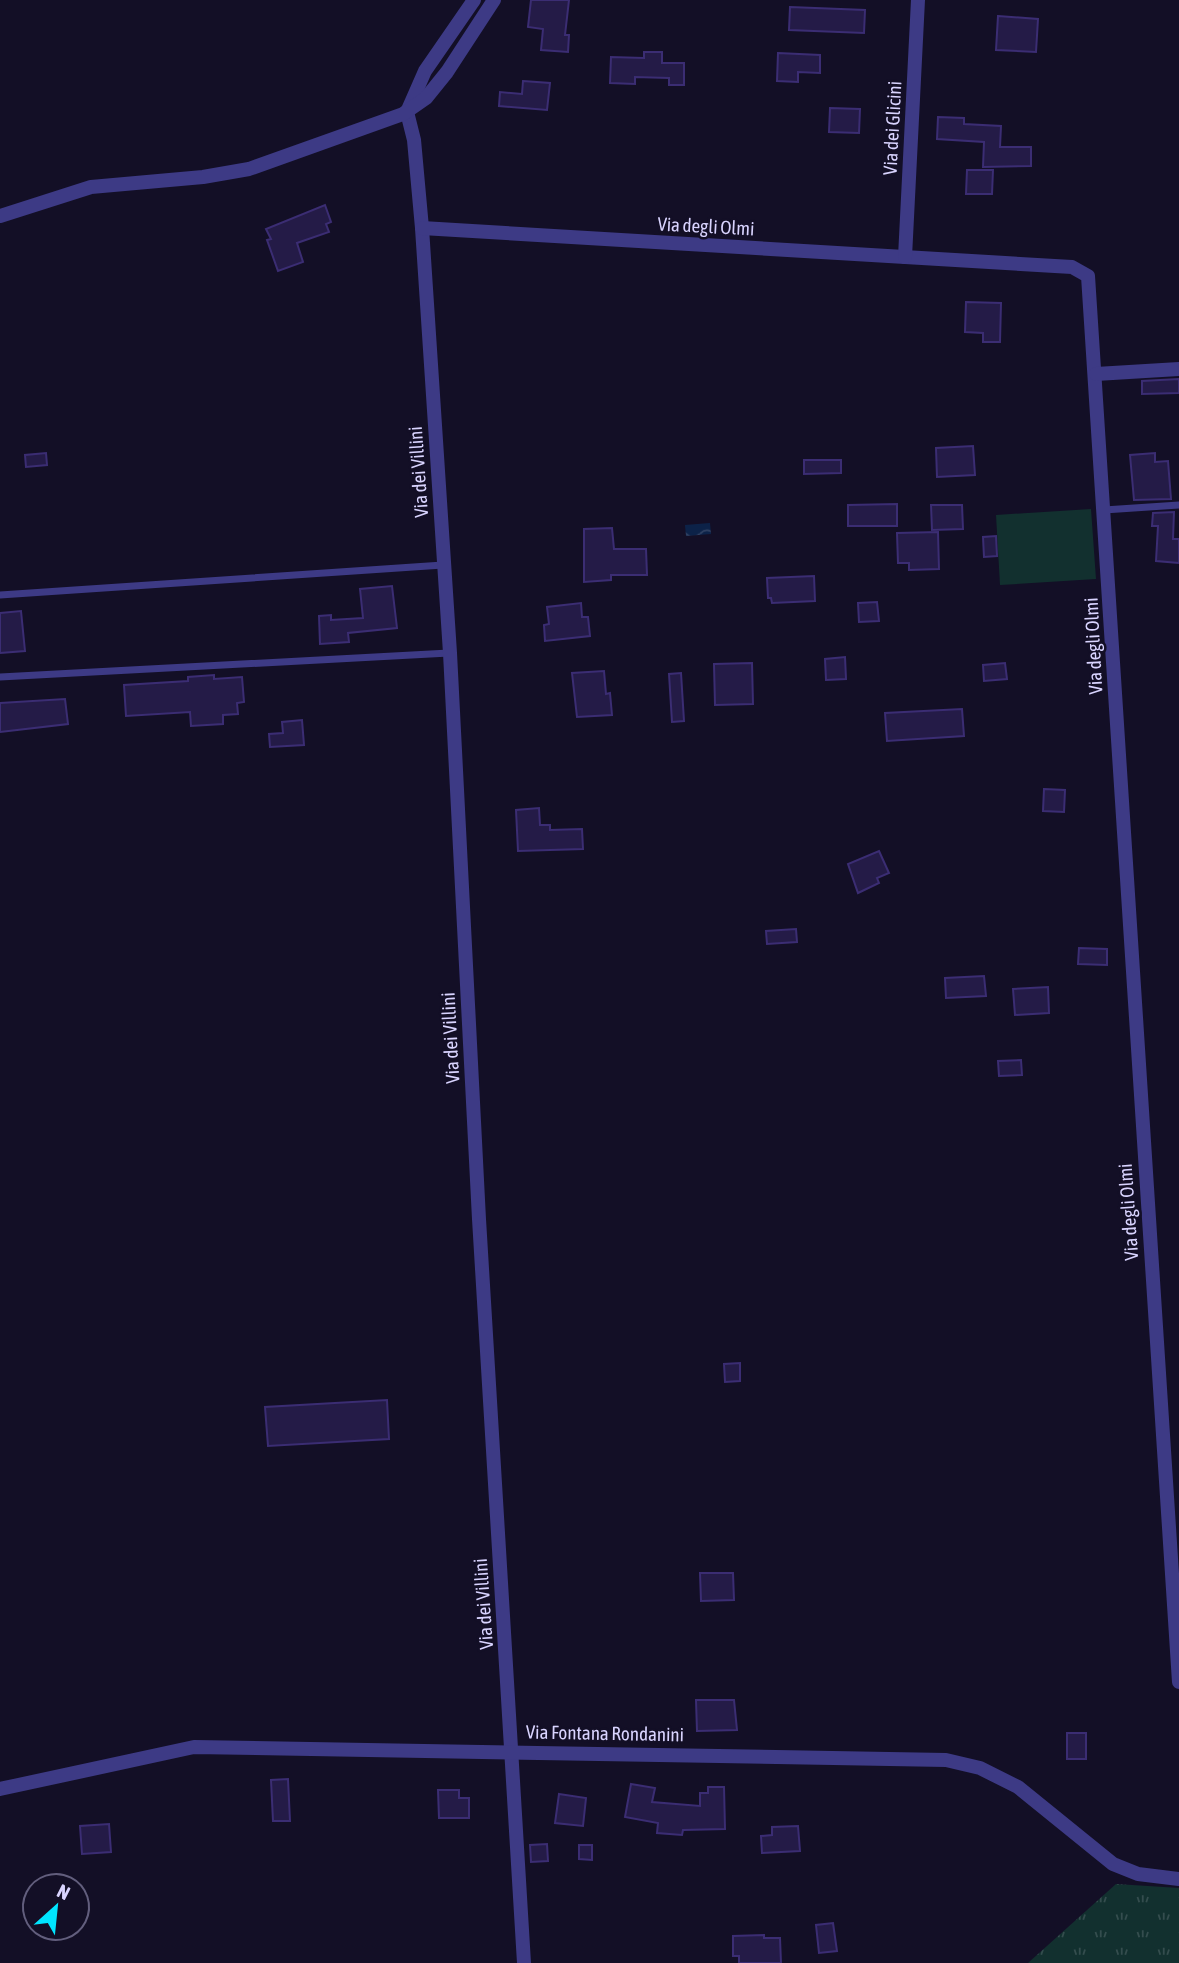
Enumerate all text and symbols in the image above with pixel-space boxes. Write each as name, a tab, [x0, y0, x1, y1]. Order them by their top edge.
street label: Via dei Glicini	[879, 80, 905, 176]
street label: Via degli Olmi	[657, 212, 755, 240]
street label: Via dei Villini	[404, 426, 432, 518]
street label: Via degli Olmi	[1079, 597, 1107, 695]
street label: Via dei Villini	[437, 992, 463, 1084]
street label: Via degli Olmi	[1114, 1163, 1142, 1261]
street label: Via dei Villini	[469, 1558, 497, 1650]
street label: Via Fontana Rondanini	[526, 1721, 684, 1745]
north arrow	[21, 1872, 91, 1942]
text: N	[54, 1880, 74, 1904]

